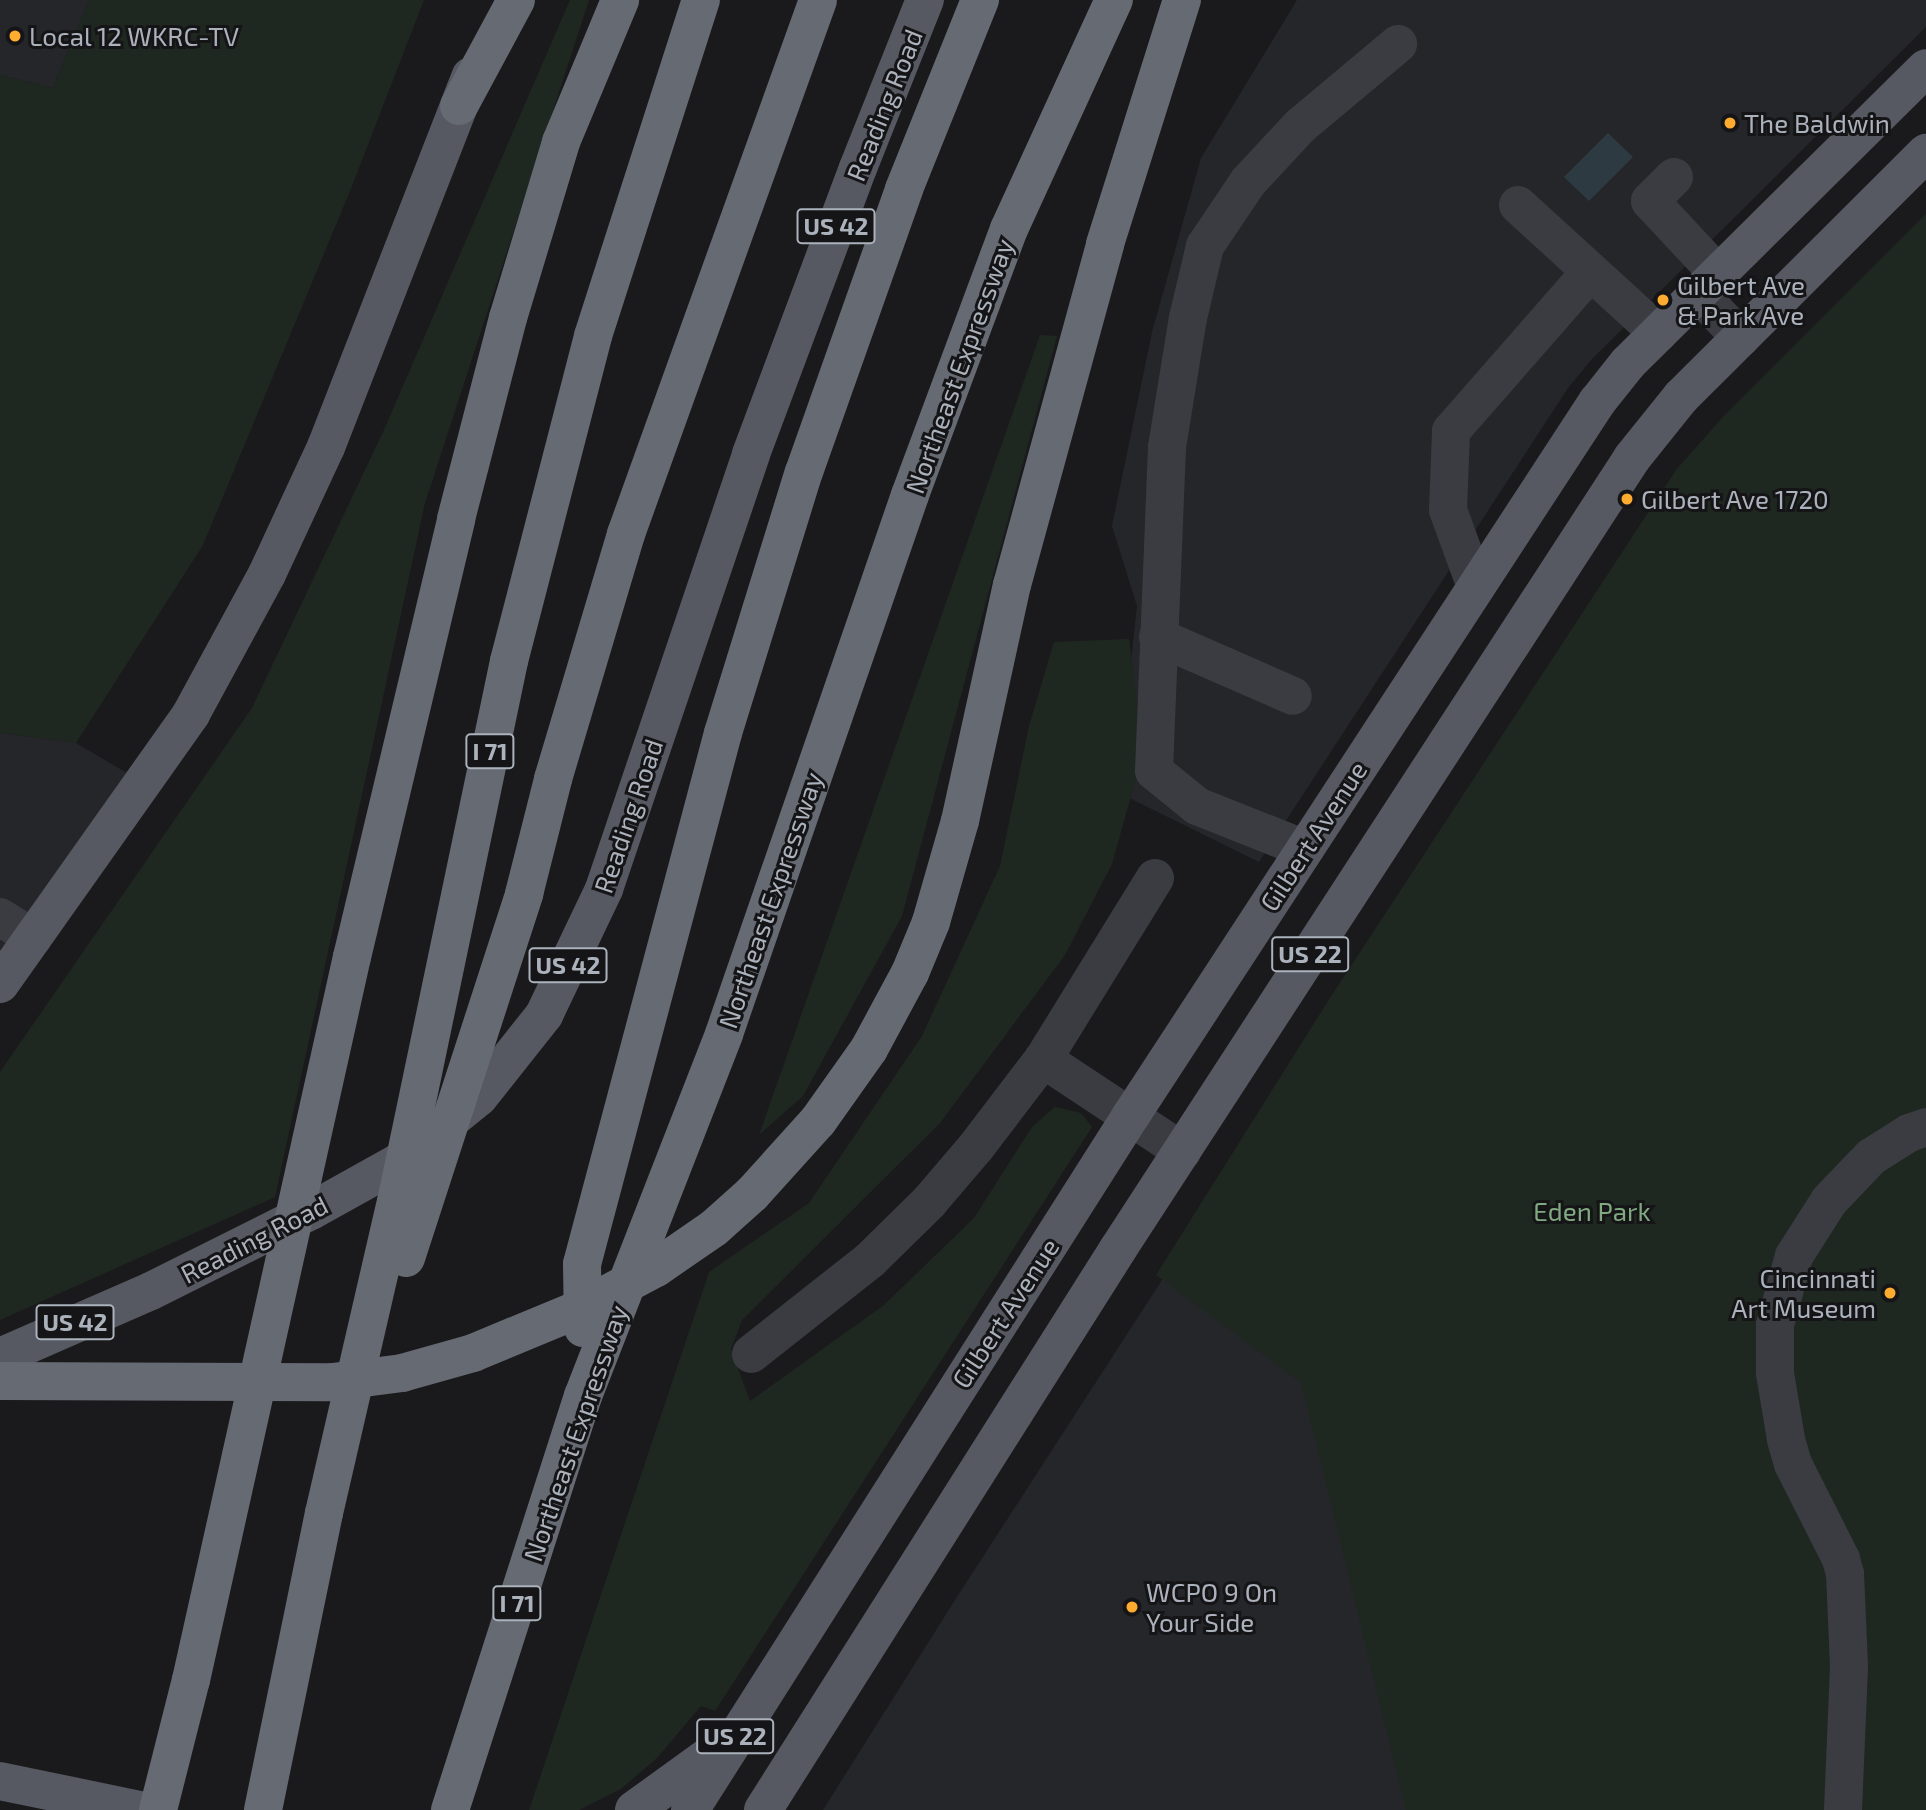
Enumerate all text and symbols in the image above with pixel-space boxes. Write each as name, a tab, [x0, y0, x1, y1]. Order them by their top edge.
place label: Local 12 WKRC-TV	[29, 20, 240, 52]
street label: Reading Road	[839, 25, 929, 185]
marker: Local 12 WKRC-TV	[7, 28, 23, 44]
place label: The Baldwin	[1744, 107, 1890, 139]
marker: The Baldwin	[1722, 115, 1738, 131]
road number: US 42	[796, 206, 876, 246]
street label: Northeast Expressway	[898, 234, 1020, 498]
place label: Gilbert Ave & Park Ave	[1677, 269, 1806, 330]
marker: Gilbert Ave & Park Ave	[1655, 292, 1671, 308]
place label: Gilbert Ave 1720	[1641, 483, 1829, 515]
marker: Gilbert Ave 1720	[1619, 491, 1635, 507]
road number: I 71	[464, 730, 516, 772]
street label: Reading Road	[587, 735, 669, 897]
street label: Gilbert Avenue	[1253, 755, 1373, 917]
street label: Northeast Expressway	[711, 768, 829, 1032]
road number: US 22	[1270, 934, 1350, 974]
road number: US 42	[528, 945, 608, 986]
street label: Reading Road	[175, 1189, 333, 1289]
park label: Eden Park	[1533, 1195, 1651, 1227]
street label: Gilbert Avenue	[945, 1232, 1065, 1394]
place label: Cincinnati Art Museum	[1731, 1262, 1876, 1324]
marker: Cincinnati Art Museum	[1882, 1285, 1898, 1301]
street label: Northeast Expressway	[516, 1301, 634, 1565]
road number: US 42	[35, 1302, 115, 1342]
place label: WCPO 9 On Your Side	[1146, 1576, 1277, 1638]
road number: I 71	[491, 1582, 543, 1624]
marker: WCPO 9 On Your Side	[1124, 1599, 1140, 1615]
road number: US 22	[695, 1716, 775, 1756]

